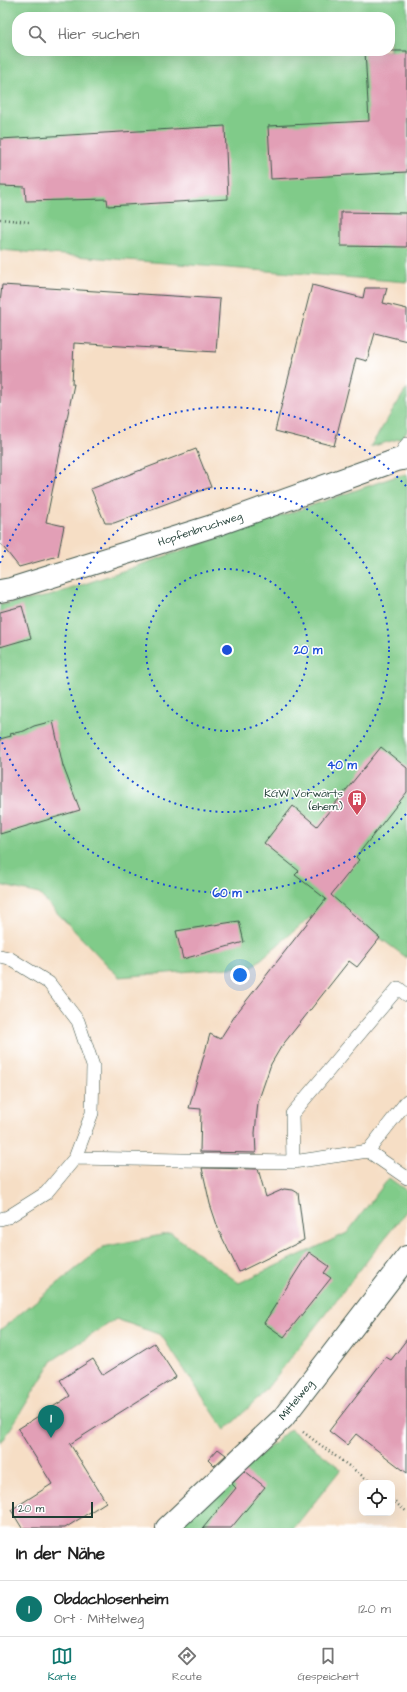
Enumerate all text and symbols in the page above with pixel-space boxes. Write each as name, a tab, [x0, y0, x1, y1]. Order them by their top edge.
search box	[12, 12, 395, 56]
icon: search	[26, 23, 48, 45]
text: Hier suchen	[58, 24, 139, 45]
street label: Hopfenbruchweg	[156, 508, 245, 551]
text: 20 m	[293, 642, 323, 659]
centre of rings	[220, 643, 234, 657]
text: 40 m	[327, 757, 358, 774]
place label: KGW Vorwärts (ehem.)	[264, 786, 343, 814]
building icon: KGW Vorwärts (ehem.)	[346, 788, 368, 816]
text: 60 m	[212, 885, 242, 902]
your location	[230, 965, 250, 985]
street label: Mittelweg	[275, 1376, 318, 1424]
pin: 1	[38, 1405, 64, 1438]
map controls	[359, 1480, 395, 1516]
button: locate	[359, 1480, 395, 1516]
scale bar	[12, 1500, 93, 1519]
text: 20 m	[18, 1501, 44, 1516]
text: In der Nähe	[16, 1542, 105, 1566]
text: Obdachlosenheim	[54, 1589, 168, 1610]
text: 1	[28, 1600, 30, 1618]
text: 120 m	[358, 1600, 391, 1618]
text: Ort · Mittelweg	[54, 1610, 144, 1628]
tab: Karte	[48, 1645, 76, 1684]
tab: Route	[172, 1645, 202, 1684]
tab: Gespeichert	[298, 1645, 359, 1684]

